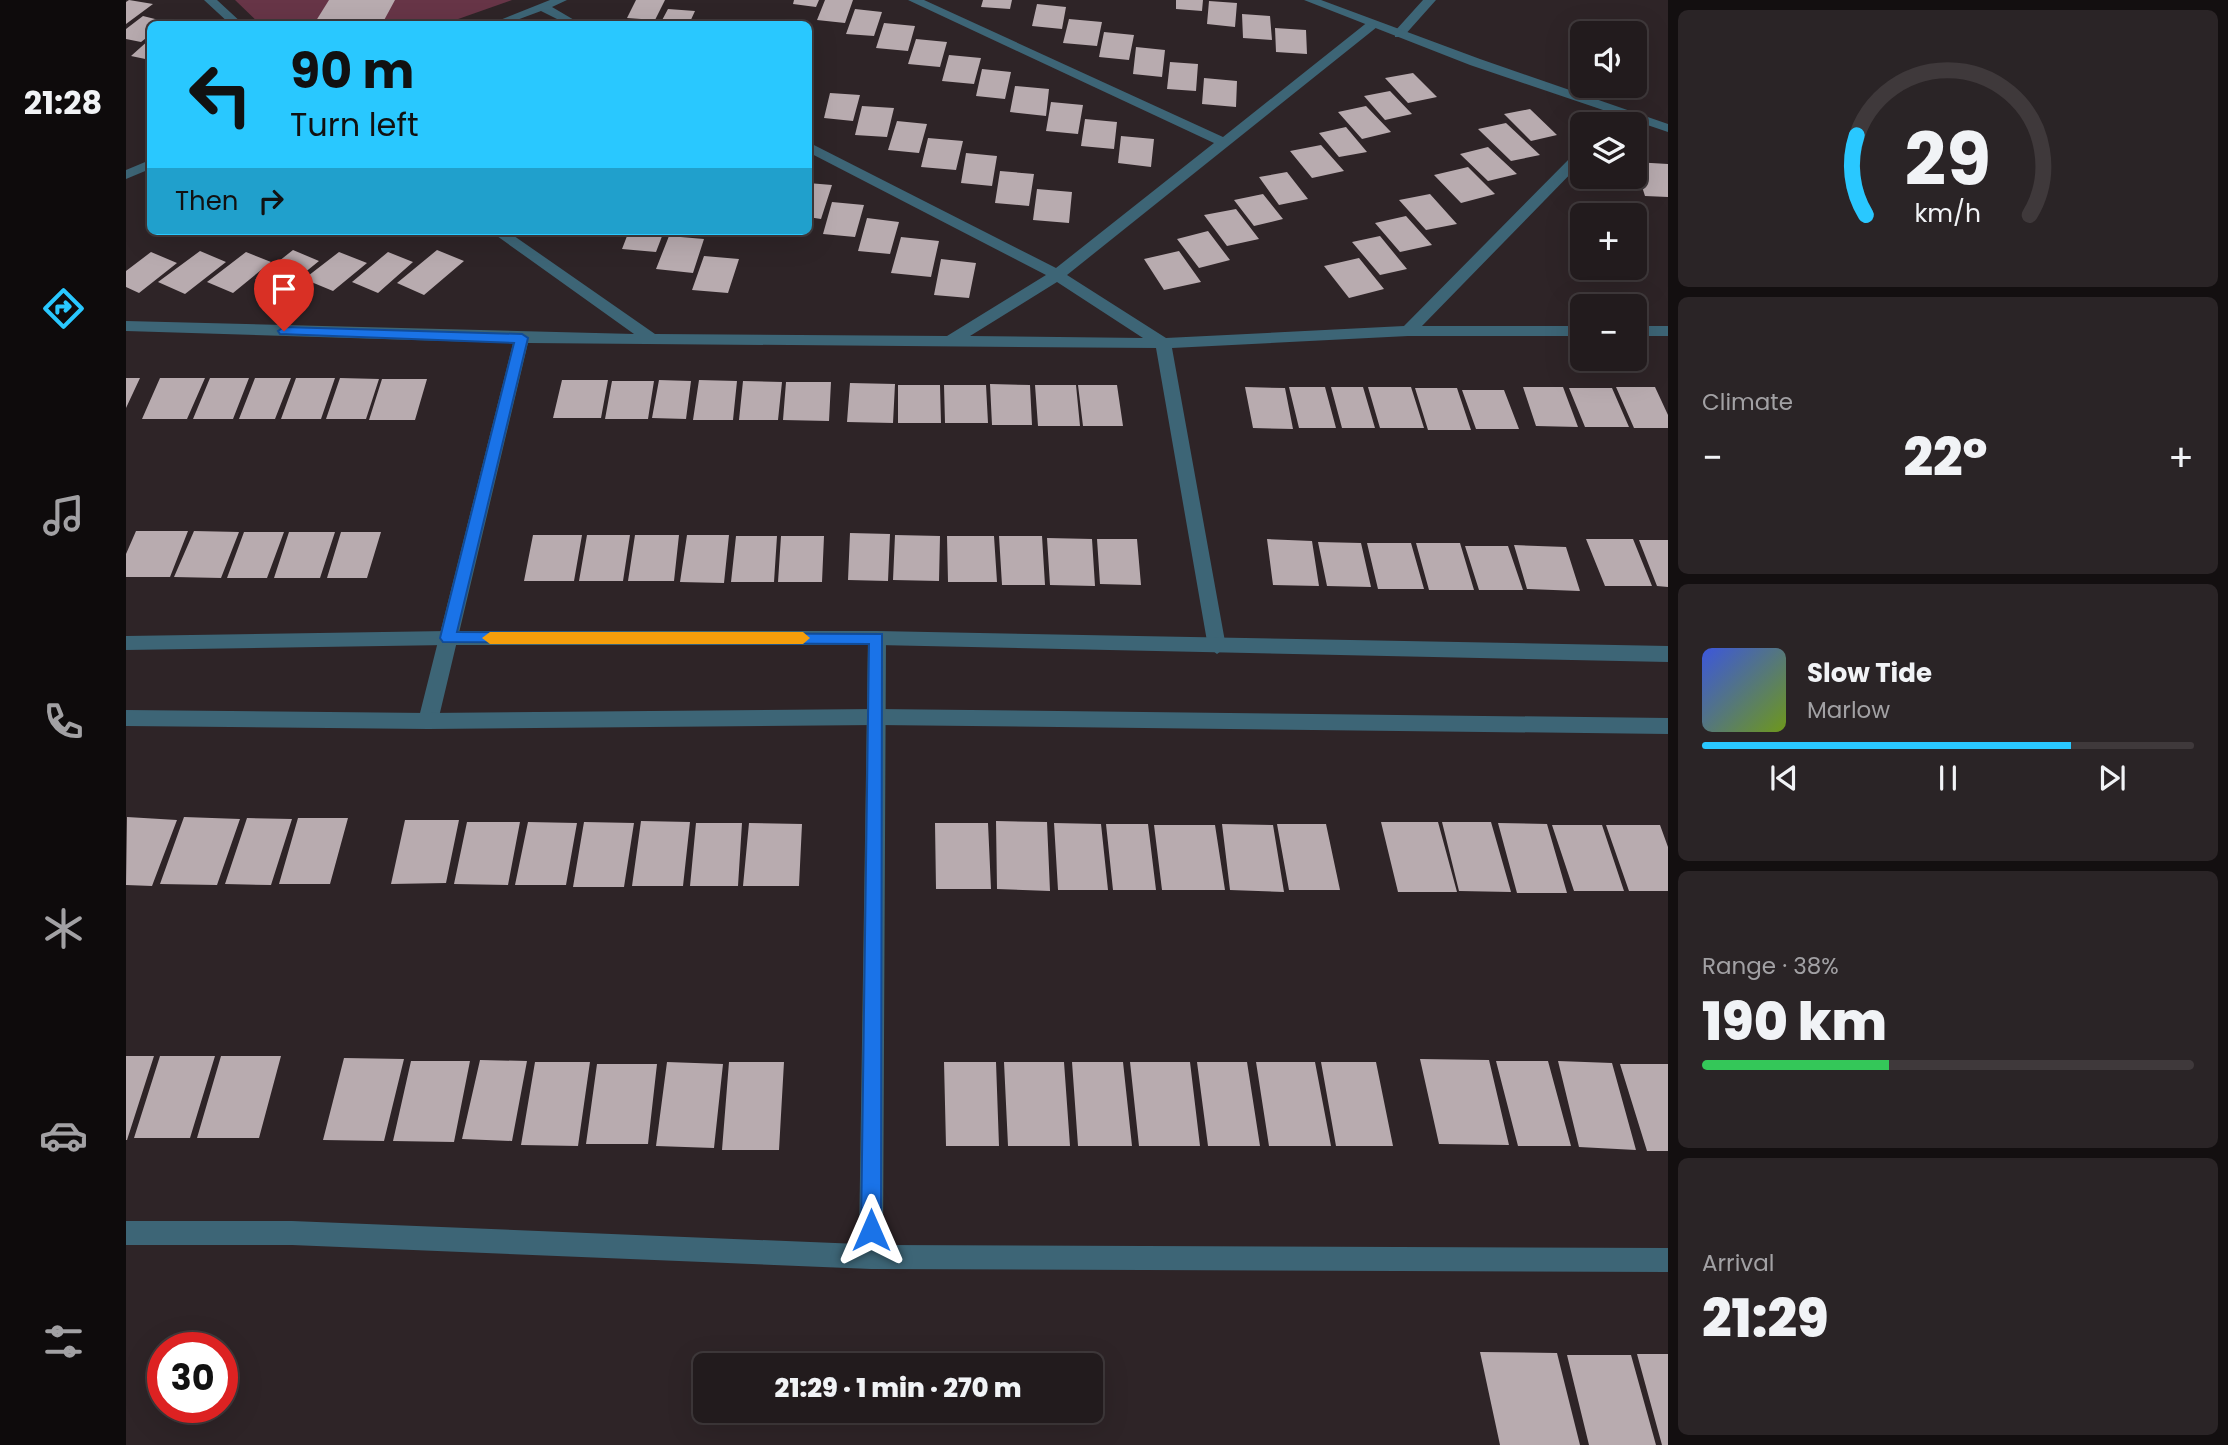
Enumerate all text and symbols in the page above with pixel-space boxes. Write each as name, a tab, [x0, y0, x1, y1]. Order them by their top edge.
map controls	[1570, 21, 1647, 371]
button: sound	[1570, 21, 1647, 98]
text: 90 m	[290, 37, 414, 105]
icon: left	[175, 49, 266, 140]
text: 21:28	[24, 80, 102, 125]
text: Turn left	[290, 102, 419, 147]
text: 29	[1905, 109, 1991, 210]
button: layers	[1570, 112, 1647, 189]
icon: right	[252, 182, 290, 220]
text: Then	[175, 183, 238, 219]
text: km/h	[1915, 195, 1981, 230]
button: +	[1570, 203, 1647, 280]
pin	[254, 259, 314, 331]
icon: arrive	[265, 270, 303, 308]
icon: directions	[39, 284, 88, 333]
button: −	[1570, 294, 1647, 371]
text: Climate	[1702, 386, 1793, 418]
text: 22°	[1903, 421, 1988, 494]
text: −	[1702, 431, 1723, 484]
text: +	[2168, 431, 2194, 484]
icon: music	[39, 491, 88, 540]
text: Slow Tide	[1807, 655, 1932, 691]
text: Marlow	[1807, 694, 1890, 726]
icon: phone	[39, 697, 88, 746]
icon: previous	[1765, 759, 1803, 797]
icon: pause	[1929, 759, 1967, 797]
icon: next	[2093, 759, 2131, 797]
icon: climate	[39, 904, 88, 953]
text: Range · 38%	[1702, 950, 1839, 982]
text: 190 km	[1702, 985, 1887, 1058]
icon: car	[39, 1111, 88, 1160]
position arrow	[834, 1193, 908, 1267]
text: Arrival	[1702, 1247, 1774, 1279]
text: 21:29	[1702, 1282, 1829, 1355]
icon: filters	[39, 1317, 88, 1366]
speed limit sign: 30	[147, 1332, 238, 1423]
text: 21:29 · 1 min · 270 m	[775, 1370, 1021, 1406]

